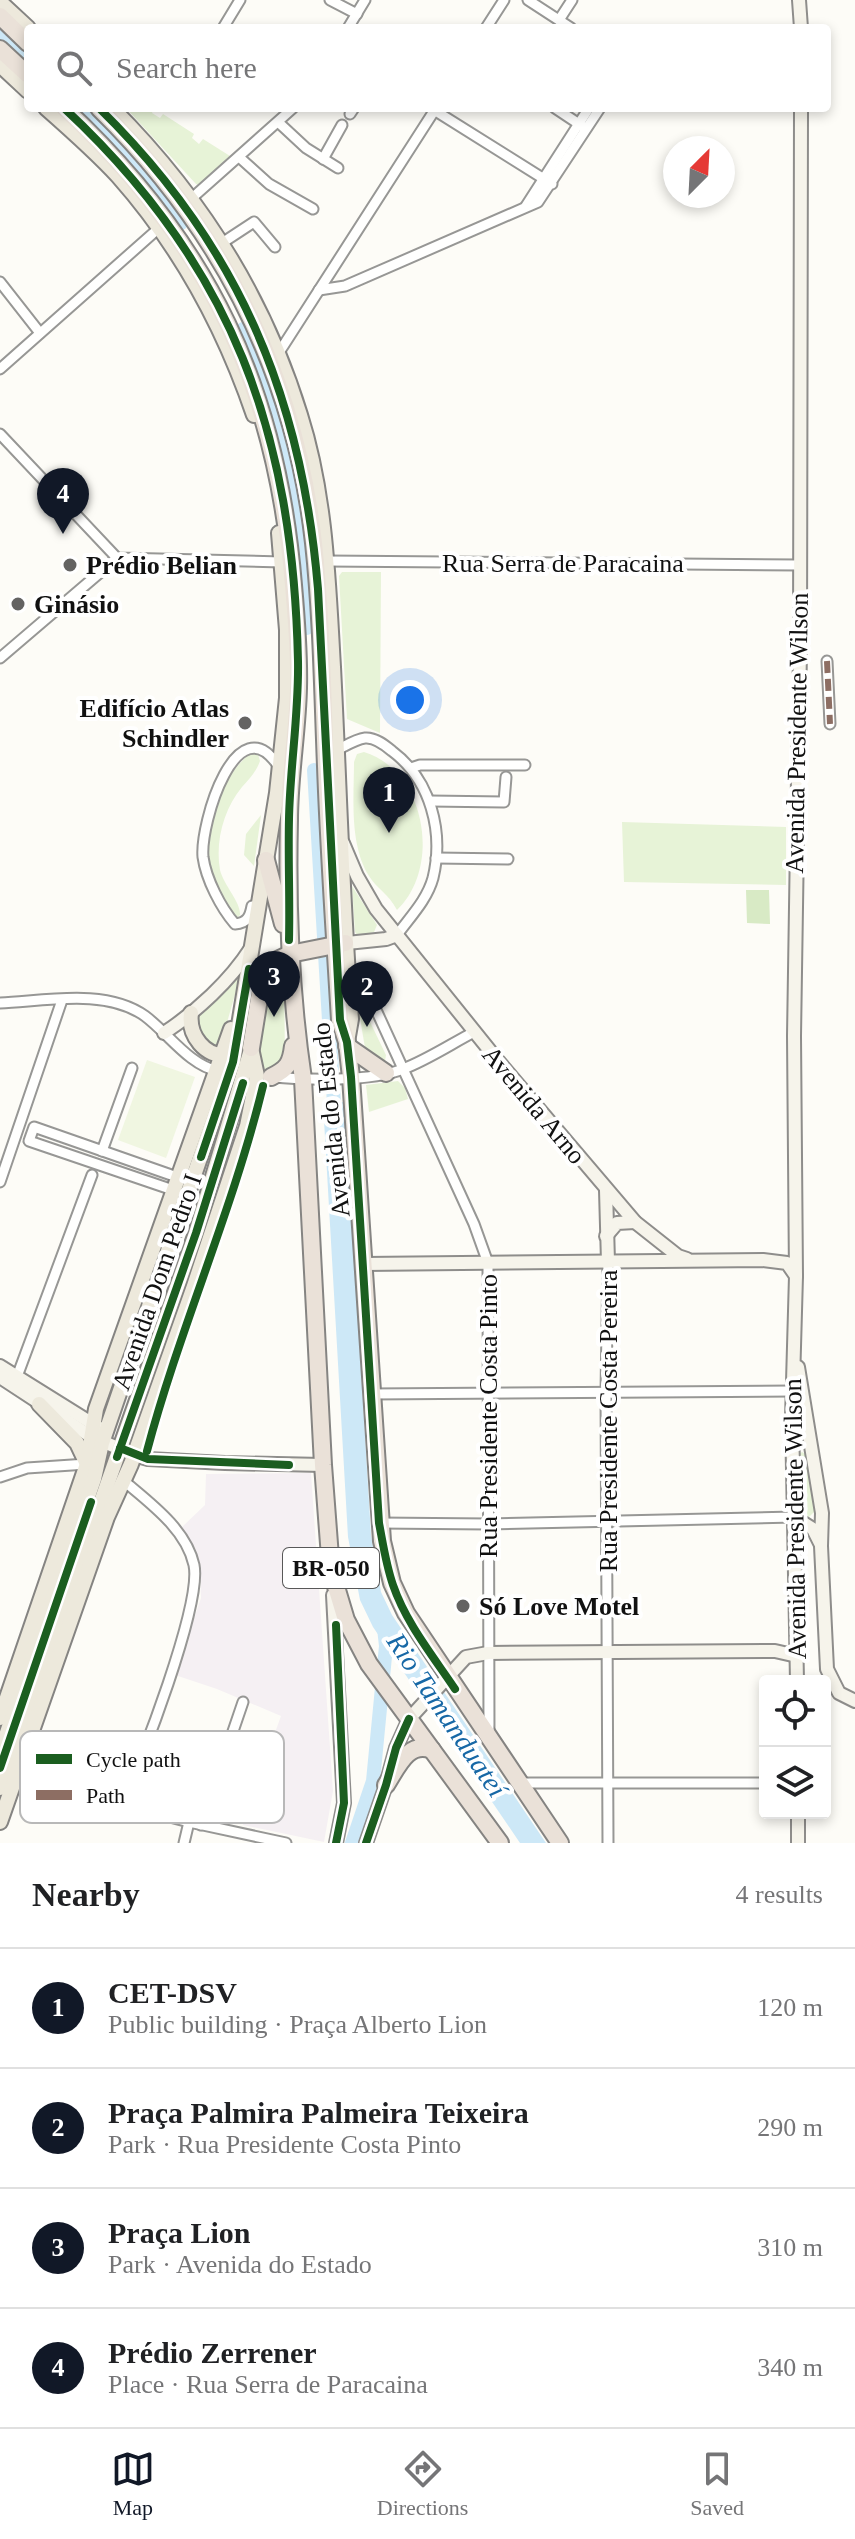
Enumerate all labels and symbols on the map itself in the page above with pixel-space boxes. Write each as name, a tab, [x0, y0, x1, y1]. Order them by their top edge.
north arrow	[663, 136, 735, 208]
pin: 4	[37, 468, 89, 534]
street label: Rua Serra de Paracaina	[442, 549, 684, 578]
place label: Prédio Belian	[86, 551, 237, 580]
marker: Prédio Belian	[61, 556, 79, 574]
place label: Ginásio	[34, 590, 119, 619]
street label: Avenida Presidente Wilson	[780, 592, 814, 874]
marker: Ginásio	[9, 595, 27, 613]
your location	[390, 680, 430, 720]
place label: Edifício Atlas Schindler	[79, 694, 229, 753]
marker: Edifício Atlas Schindler	[236, 714, 254, 732]
pin: 1	[363, 767, 415, 833]
pin: 3	[248, 951, 300, 1017]
pin: 2	[341, 961, 393, 1027]
street label: Avenida do Estado	[306, 1021, 356, 1219]
street label: Avenida Arno	[476, 1040, 592, 1170]
street label: Avenida Dom Pedro I	[106, 1170, 208, 1394]
street label: Rua Presidente Costa Pereira	[594, 1269, 623, 1572]
street label: Rua Presidente Costa Pinto	[474, 1274, 503, 1558]
street label: Avenida Presidente Wilson	[778, 1378, 812, 1660]
road number: BR-050	[283, 1548, 379, 1588]
place label: Só Love Motel	[479, 1592, 639, 1621]
marker: Só Love Motel	[454, 1597, 472, 1615]
water label: Rio Tamanduateí	[380, 1626, 515, 1805]
legend	[20, 1731, 284, 1823]
text: Cycle path	[86, 1747, 181, 1772]
text: Path	[86, 1783, 125, 1808]

